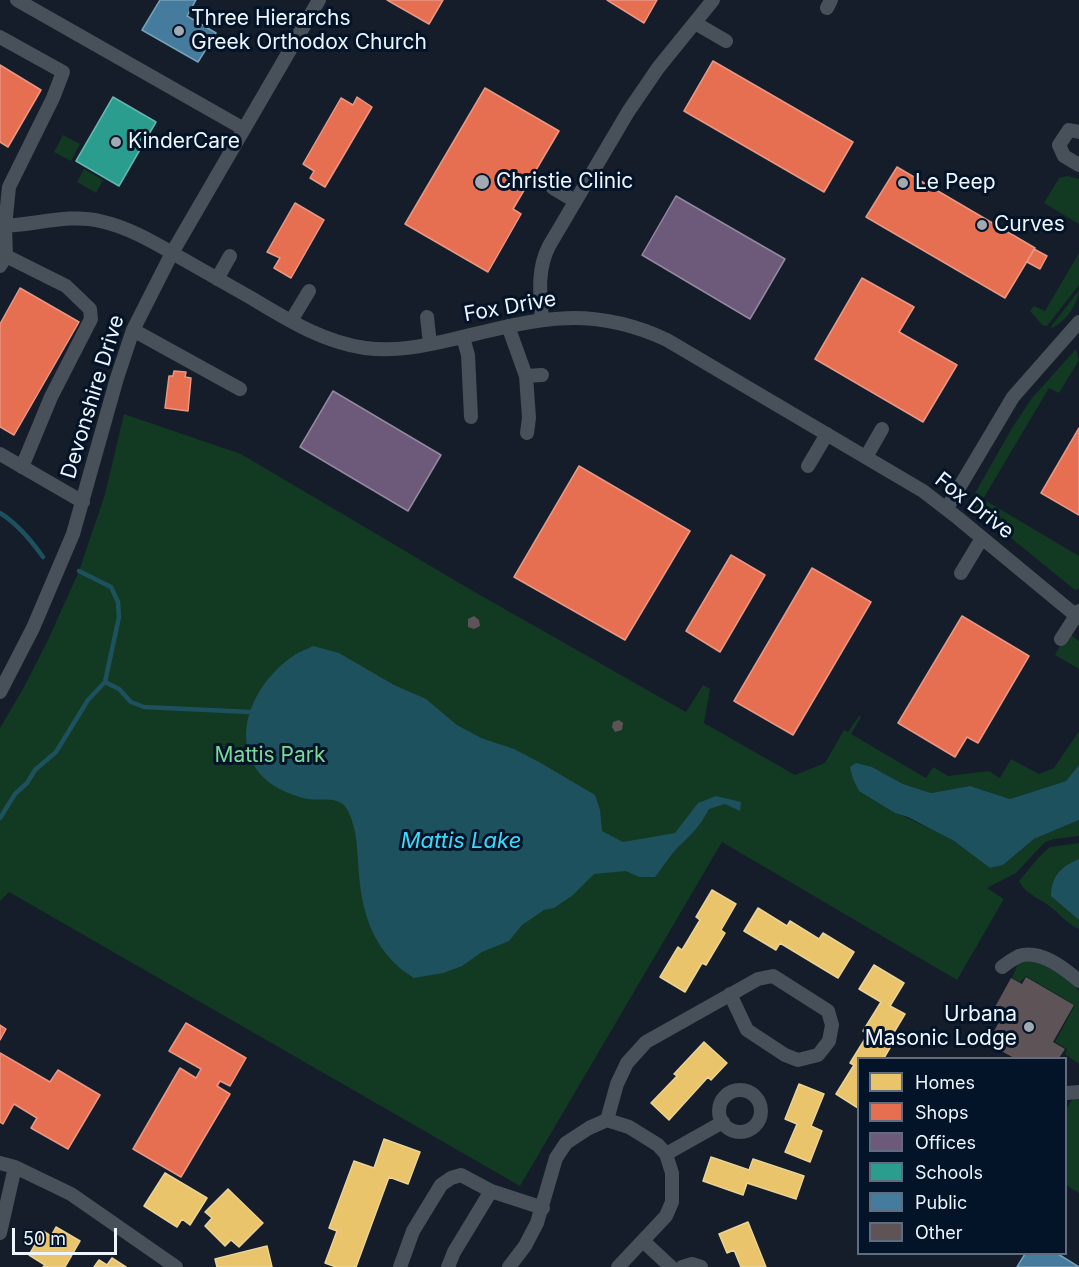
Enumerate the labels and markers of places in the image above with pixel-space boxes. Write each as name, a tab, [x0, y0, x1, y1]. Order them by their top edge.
place label: Three Hierarchs Greek Orthodox Church	[191, 6, 427, 56]
marker: Three Hierarchs Greek Orthodox Church	[172, 24, 186, 38]
place label: KinderCare	[128, 129, 240, 155]
marker: KinderCare	[109, 135, 123, 149]
place label: Christie Clinic	[496, 169, 633, 195]
place label: Le Peep	[915, 170, 996, 196]
marker: Christie Clinic	[473, 173, 491, 191]
marker: Le Peep	[896, 176, 910, 190]
place label: Curves	[994, 212, 1065, 238]
marker: Curves	[975, 218, 989, 232]
place label: Urbana Masonic Lodge	[865, 1002, 1017, 1052]
marker: Urbana Masonic Lodge	[1022, 1020, 1036, 1034]

